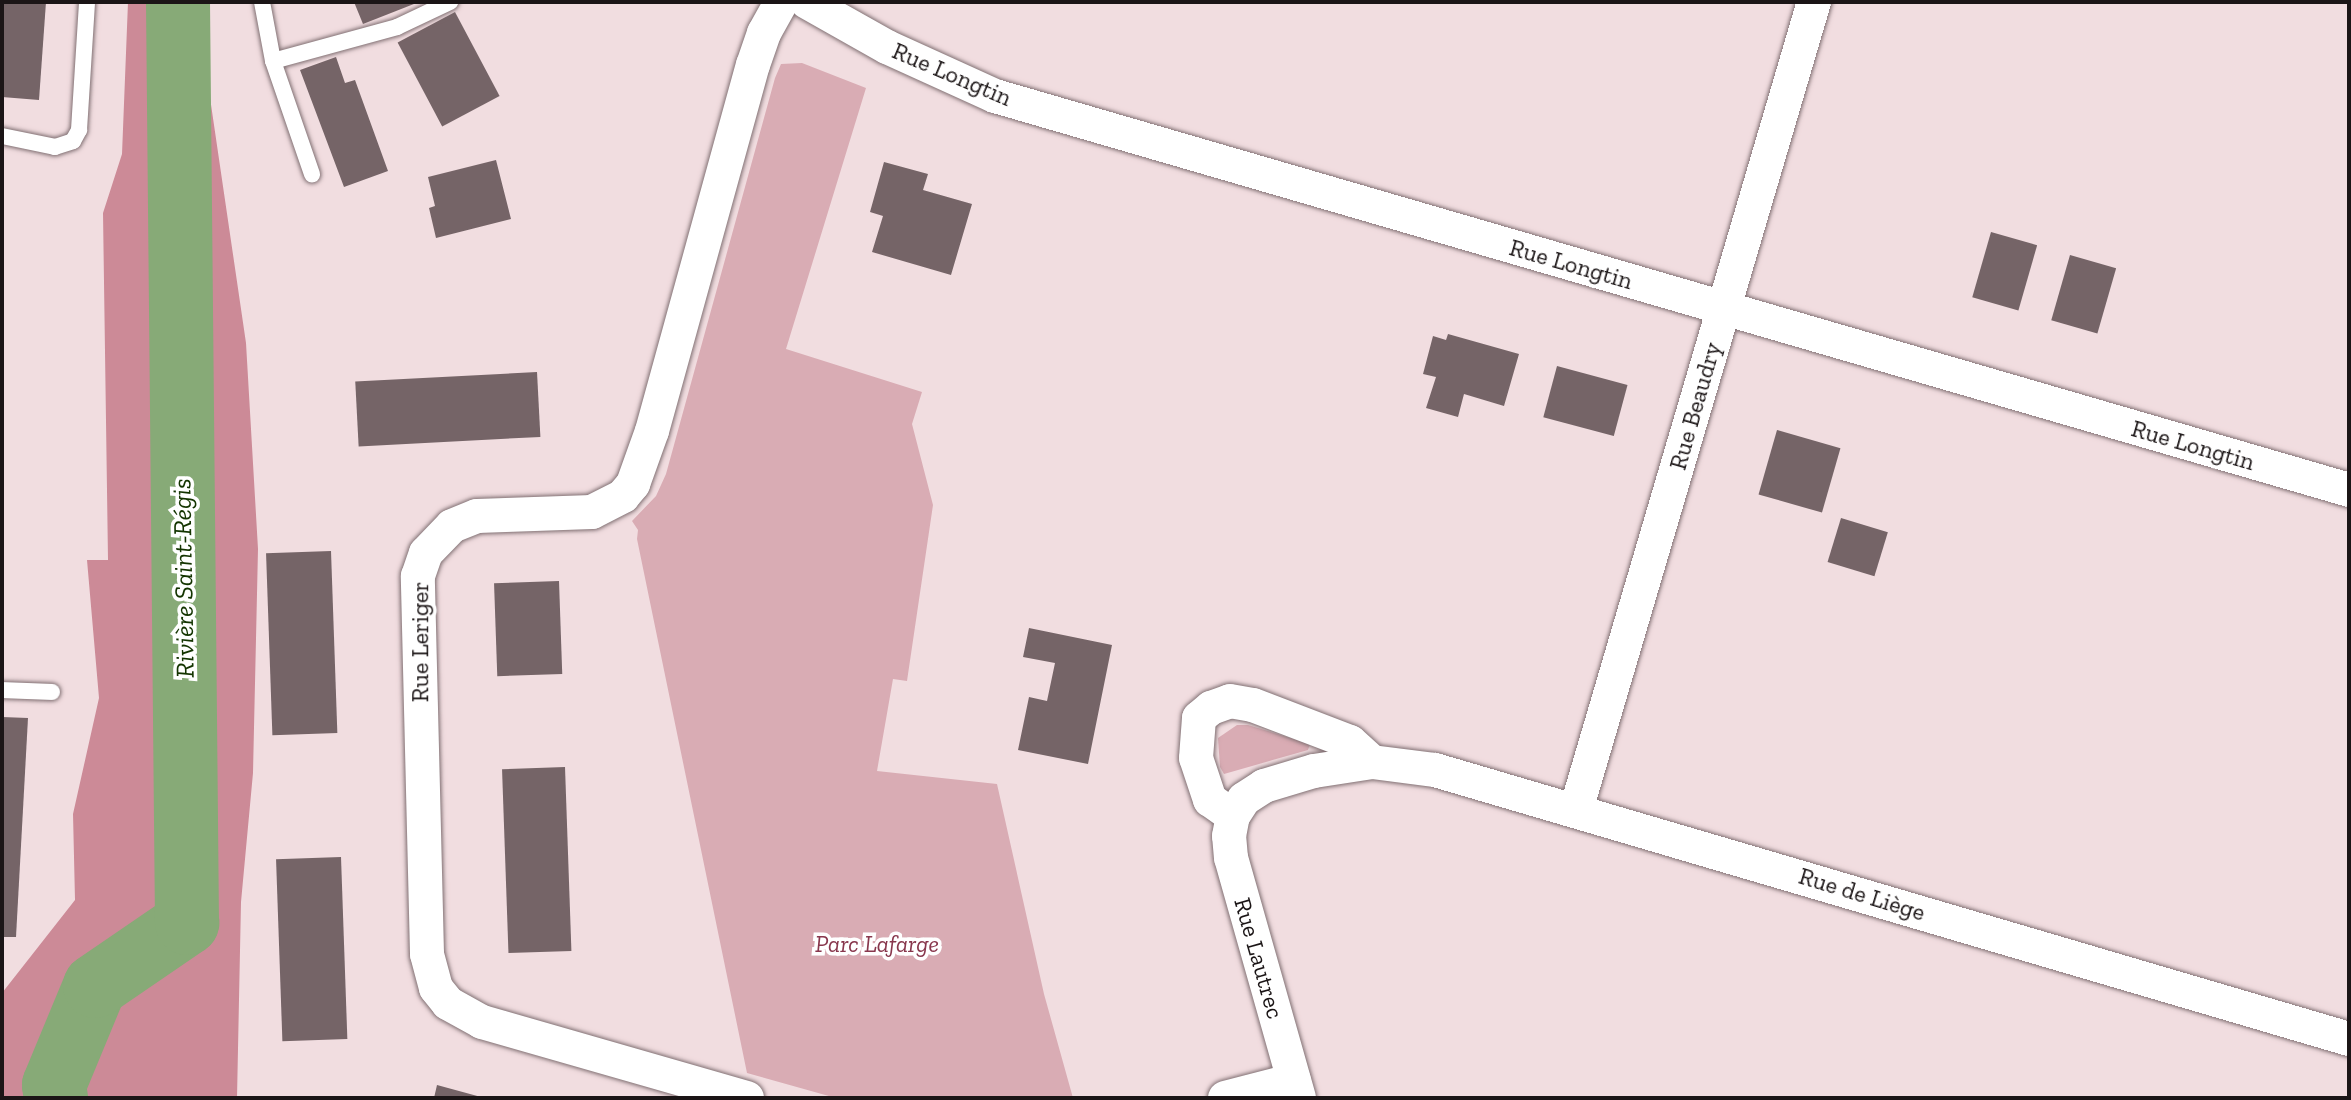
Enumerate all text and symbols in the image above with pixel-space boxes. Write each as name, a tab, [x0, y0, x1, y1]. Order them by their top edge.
street label: Rue Longtin	[888, 36, 1016, 112]
street label: Rue Longtin	[1506, 233, 1636, 295]
street label: Rue Beaudry	[1663, 339, 1727, 473]
street label: Rue Longtin	[2128, 414, 2258, 476]
water label: Rivière Saint-Régis	[167, 478, 201, 678]
street label: Rue Leriger	[406, 582, 434, 702]
street label: Rue de Liège	[1795, 861, 1929, 927]
street label: Rue Lautrec	[1228, 894, 1290, 1022]
park label: Parc Lafarge	[815, 930, 939, 958]

